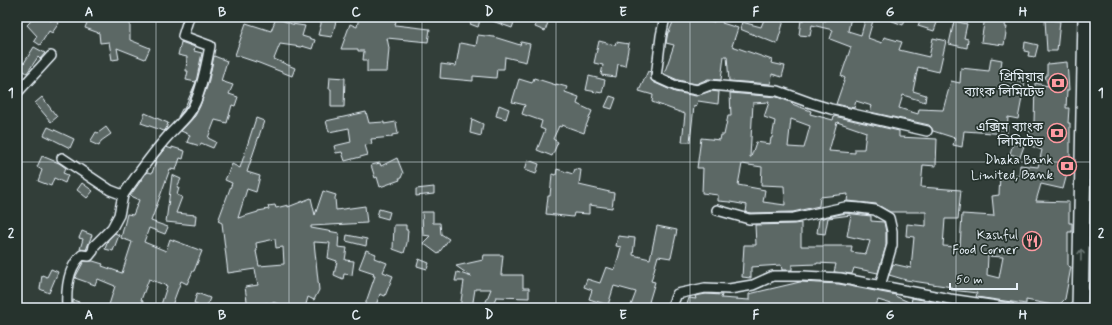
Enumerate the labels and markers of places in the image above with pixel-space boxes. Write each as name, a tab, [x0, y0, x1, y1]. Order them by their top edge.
place label: প্রিমিয়ার ব্যাংক লিমিটেড	[963, 69, 1045, 101]
bank icon: প্রিমিয়ার ব্যাংক লিমিটেড	[1047, 72, 1069, 94]
place label: এক্সিম ব্যাংক লিমিটেড	[976, 119, 1044, 151]
bank icon: এক্সিম ব্যাংক লিমিটেড	[1046, 122, 1068, 144]
place label: Dhaka Bank Limited, Bank	[971, 152, 1054, 184]
bank icon: Dhaka Bank Limited, Bank	[1056, 155, 1078, 177]
place label: Kashful Food Corner	[952, 227, 1019, 259]
restaurant icon: Kashful Food Corner	[1021, 230, 1043, 252]

